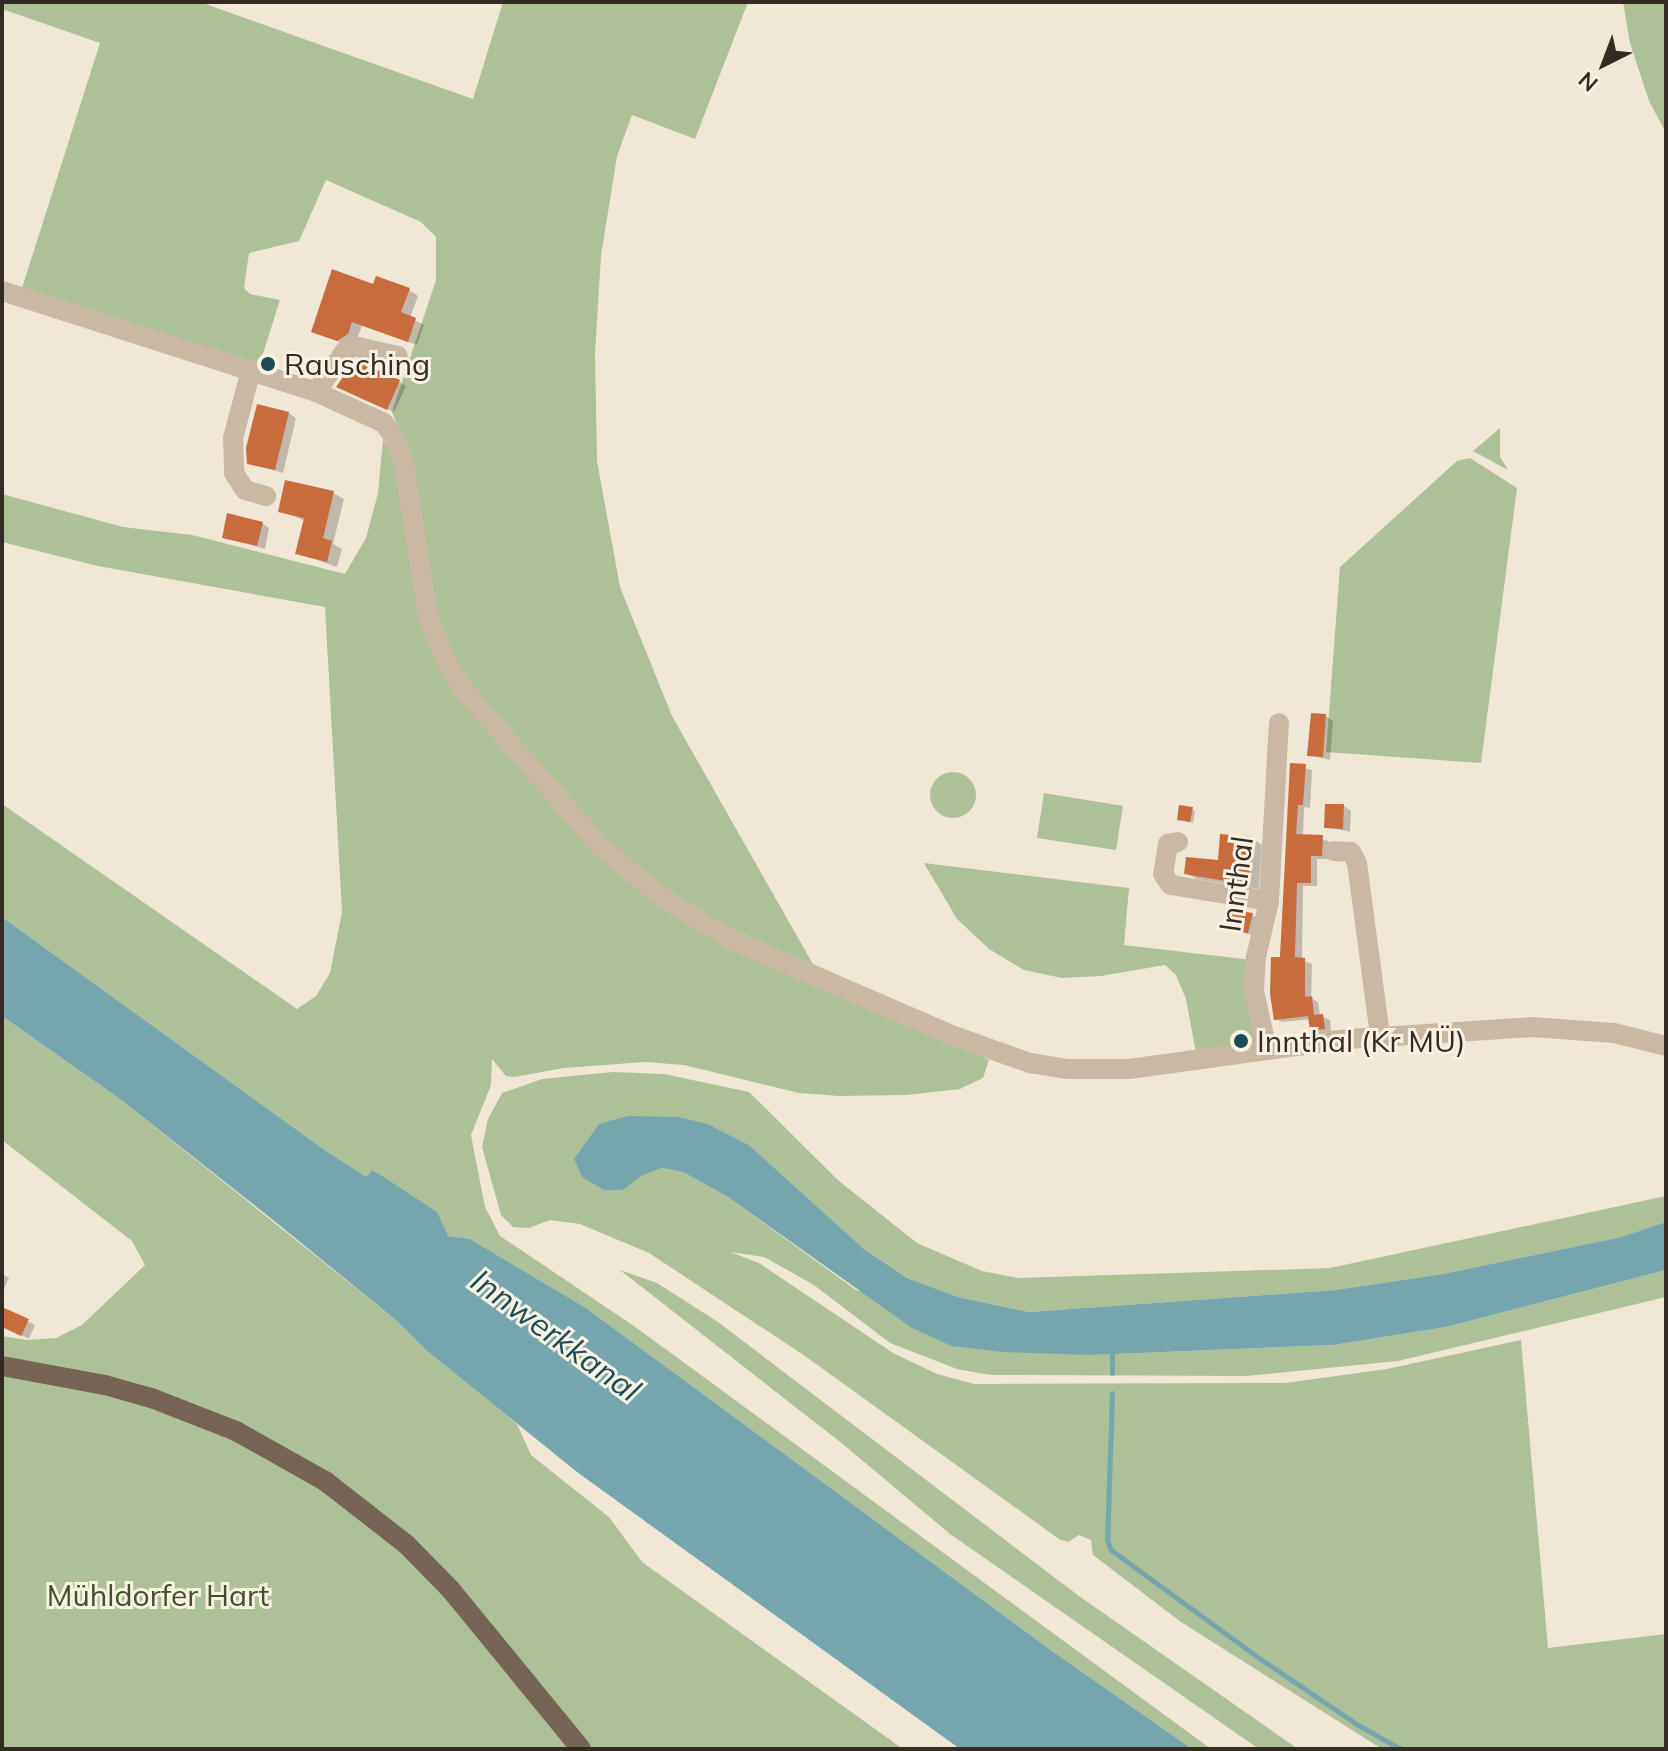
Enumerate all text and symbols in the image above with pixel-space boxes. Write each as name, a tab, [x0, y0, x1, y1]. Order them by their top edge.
north arrow	[1564, 24, 1644, 104]
text: N	[1572, 66, 1603, 98]
place label: Rausching	[284, 346, 430, 382]
marker: Rausching	[259, 355, 277, 373]
street label: Innthal	[1211, 834, 1261, 934]
place label: Innthal (Kr MÜ)	[1257, 1023, 1465, 1059]
marker: Innthal (Kr MÜ)	[1232, 1032, 1250, 1050]
water label: Innwerkkanal	[464, 1261, 648, 1409]
park label: Mühldorfer Hart	[47, 1577, 269, 1613]

